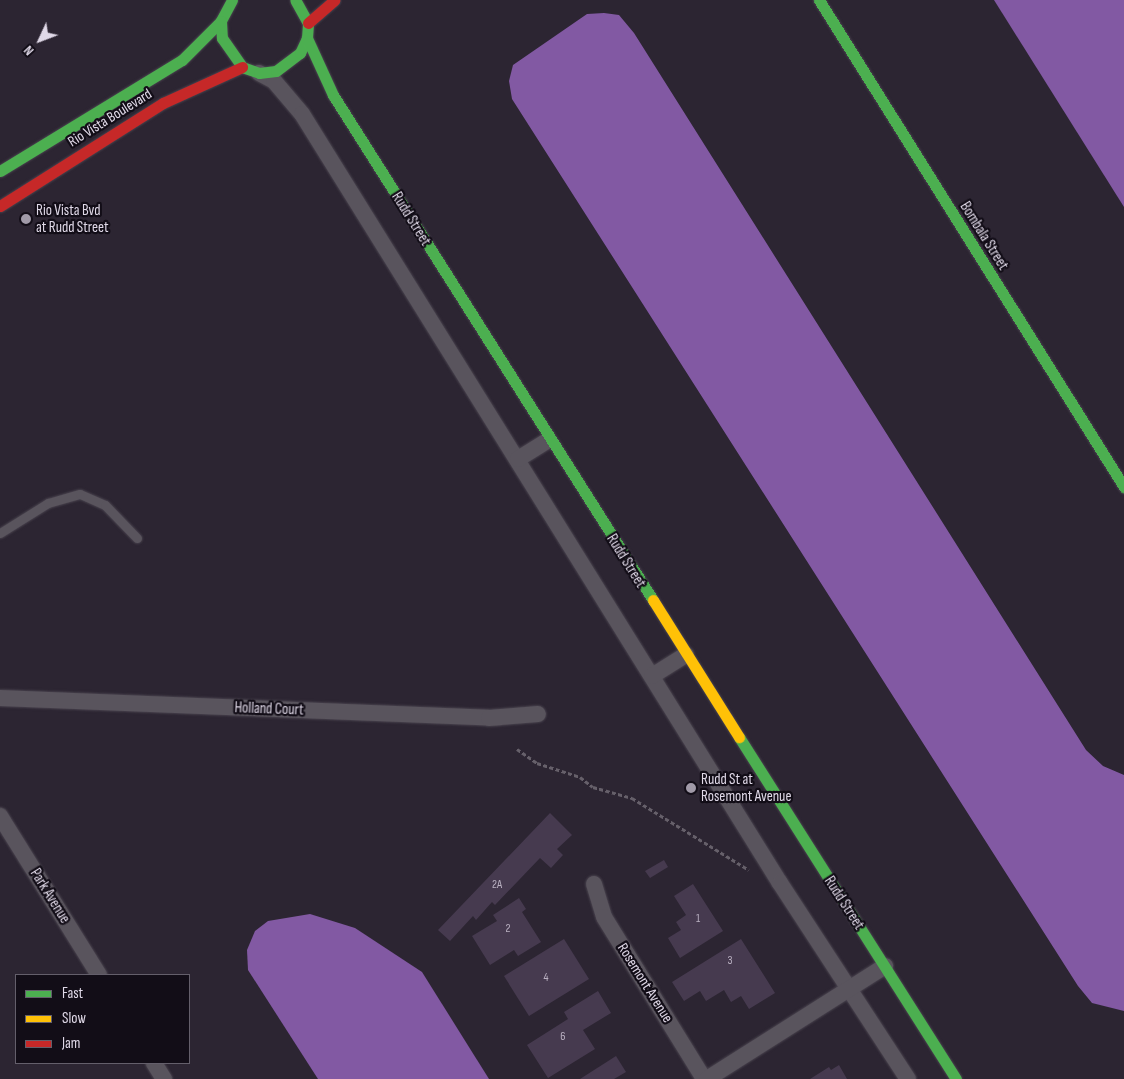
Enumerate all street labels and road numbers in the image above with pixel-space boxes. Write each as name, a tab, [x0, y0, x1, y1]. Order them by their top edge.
street label: Rio Vista Boulevard	[65, 85, 155, 151]
street label: Rudd Street	[388, 189, 434, 249]
street label: Bombala Street	[956, 199, 1012, 273]
street label: Rudd Street	[603, 531, 649, 591]
street label: Holland Court	[234, 699, 304, 719]
street label: Park Avenue	[26, 865, 74, 927]
street label: Rudd Street	[820, 873, 868, 933]
street label: Rosemont Avenue	[613, 940, 677, 1026]

